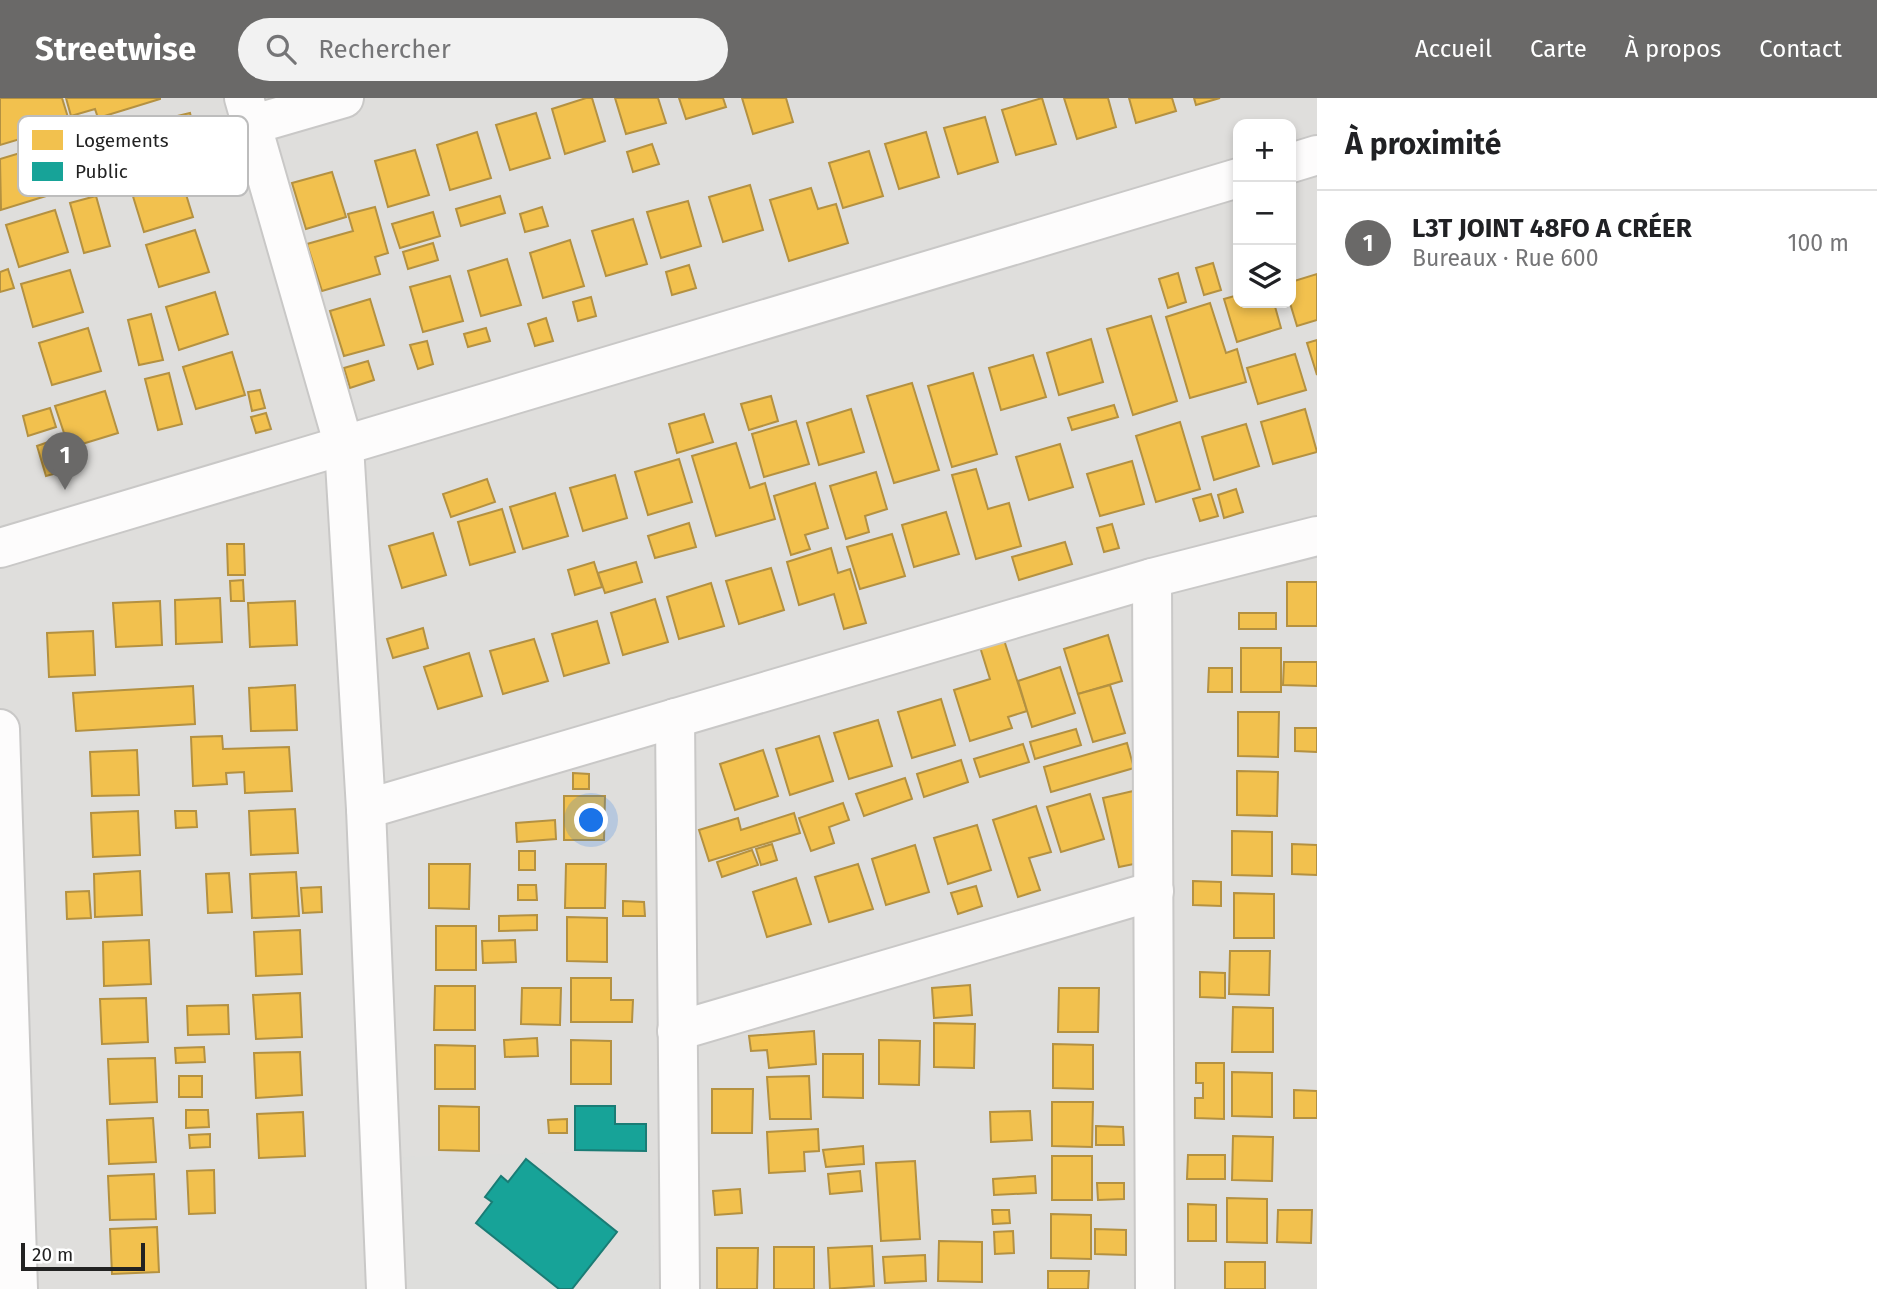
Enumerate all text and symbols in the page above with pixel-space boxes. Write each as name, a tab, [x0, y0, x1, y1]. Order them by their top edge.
search box	[238, 18, 728, 81]
text: Streetwise	[35, 29, 196, 69]
icon: search	[262, 30, 300, 68]
text: Rechercher	[318, 34, 451, 65]
text: Accueil	[1415, 35, 1492, 63]
text: Carte	[1530, 35, 1587, 63]
text: À propos	[1625, 35, 1721, 63]
text: Contact	[1759, 35, 1842, 63]
legend	[18, 116, 248, 196]
map controls	[1233, 119, 1296, 308]
button: +	[1233, 119, 1296, 182]
text: À proximité	[1345, 126, 1501, 162]
text: Logements	[75, 129, 169, 152]
text: Public	[75, 160, 128, 183]
button: −	[1233, 182, 1296, 245]
text: L3T JOINT 48FO A CRÉER	[1412, 213, 1692, 244]
text: 1	[1363, 229, 1373, 257]
text: 100 m	[1788, 229, 1849, 257]
text: Bureaux · Rue 600	[1412, 244, 1598, 272]
button: layers	[1233, 245, 1296, 308]
pin: 1	[42, 432, 88, 490]
your location	[574, 803, 608, 837]
scale bar	[21, 1240, 145, 1272]
text: 20 m	[32, 1243, 73, 1266]

